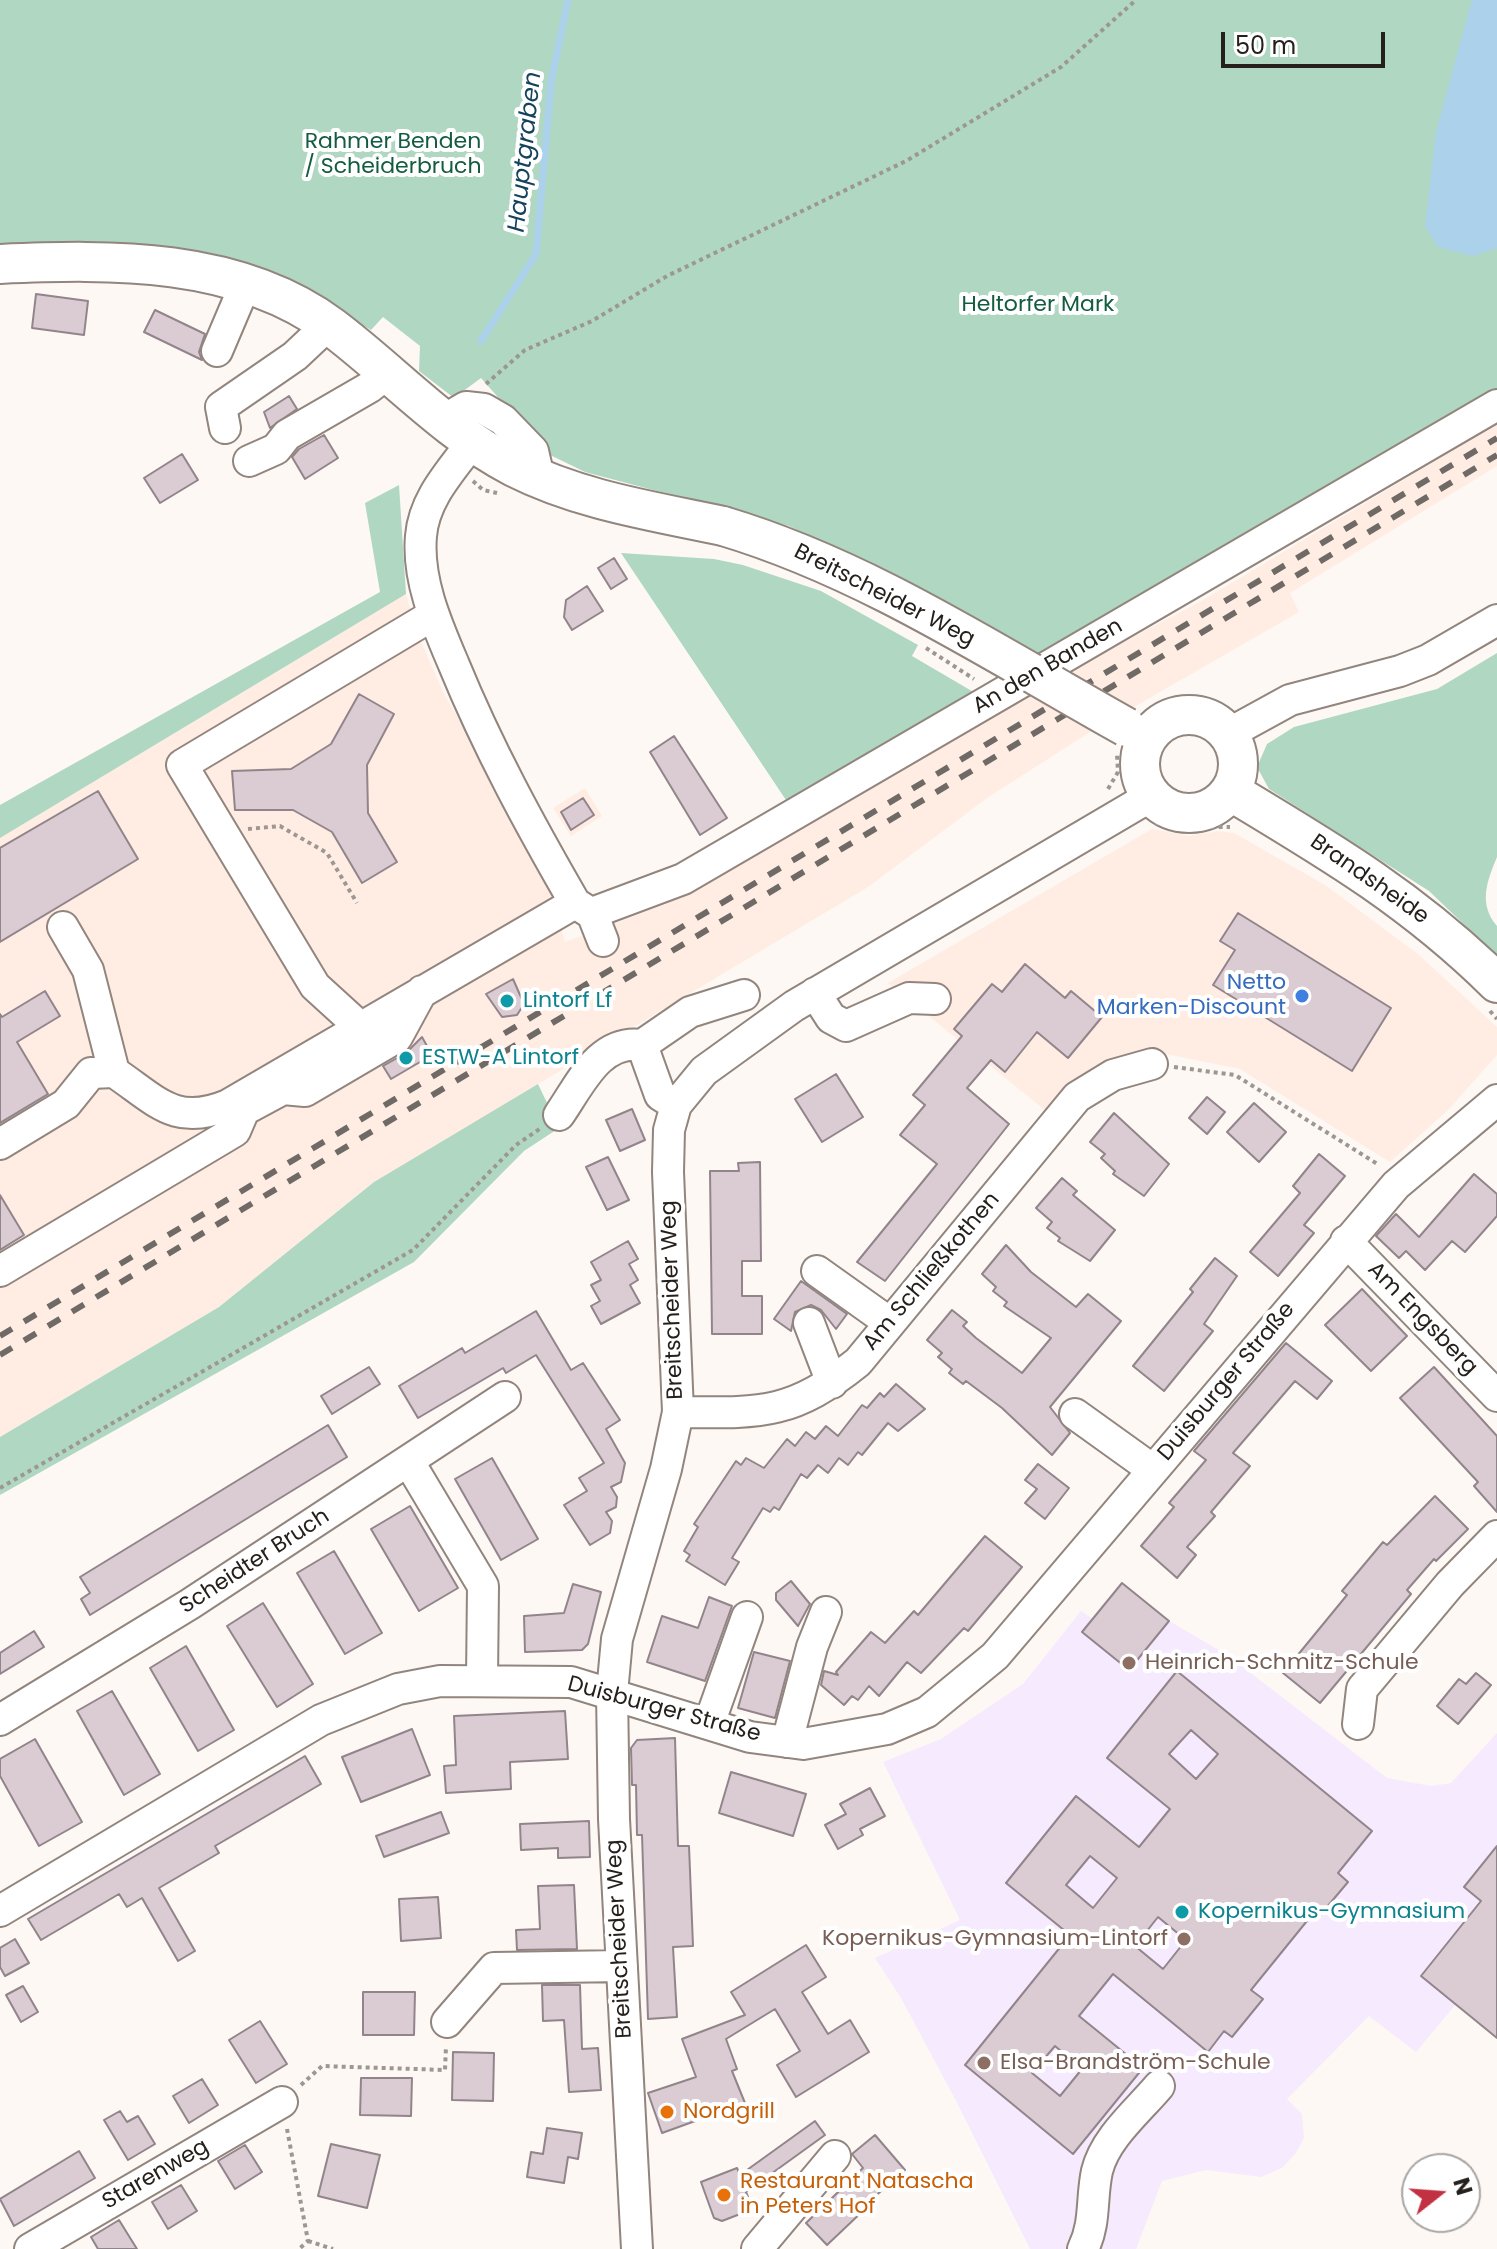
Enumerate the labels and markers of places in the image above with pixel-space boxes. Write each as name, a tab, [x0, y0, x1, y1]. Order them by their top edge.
place label: Netto Marken-Discount	[1097, 970, 1286, 1022]
marker: Netto Marken-Discount	[1293, 987, 1311, 1005]
place label: Lintorf Lf	[523, 988, 612, 1014]
marker: Lintorf Lf	[498, 992, 516, 1010]
place label: ESTW-A Lintorf	[422, 1045, 579, 1071]
marker: ESTW-A Lintorf	[397, 1049, 415, 1067]
place label: Heinrich-Schmitz-Schule	[1145, 1650, 1419, 1676]
marker: Heinrich-Schmitz-Schule	[1120, 1654, 1138, 1672]
place label: Kopernikus-Gymnasium	[1198, 1899, 1465, 1925]
marker: Kopernikus-Gymnasium	[1173, 1903, 1191, 1921]
place label: Kopernikus-Gymnasium-Lintorf	[822, 1926, 1168, 1952]
marker: Kopernikus-Gymnasium-Lintorf	[1175, 1930, 1193, 1948]
place label: Elsa-Brandström-Schule	[1000, 2050, 1271, 2076]
marker: Elsa-Brandström-Schule	[975, 2054, 993, 2072]
place label: Nordgrill	[683, 2099, 775, 2125]
marker: Nordgrill	[658, 2103, 676, 2121]
place label: Restaurant Natascha in Peters Hof	[740, 2169, 974, 2220]
marker: Restaurant Natascha in Peters Hof	[715, 2186, 733, 2204]

